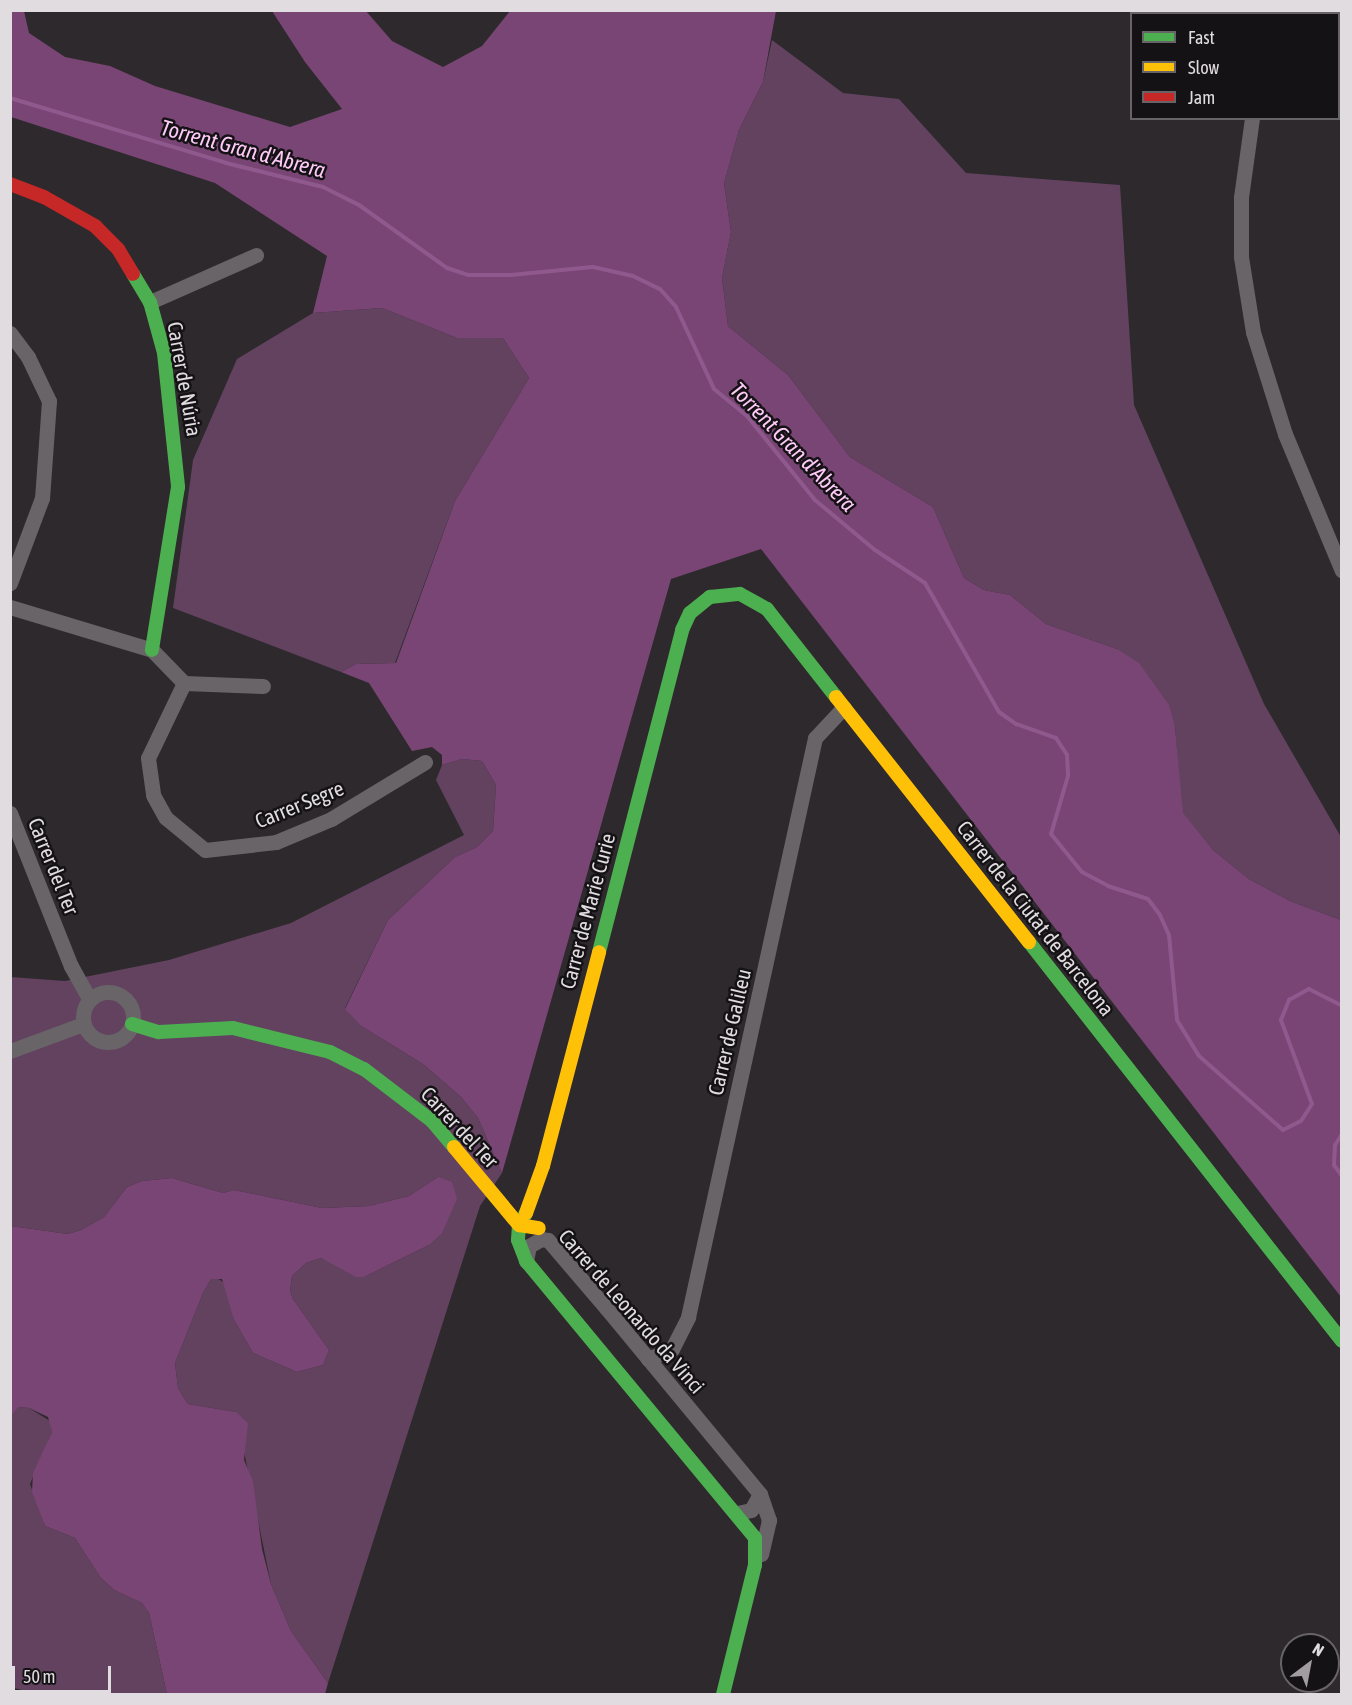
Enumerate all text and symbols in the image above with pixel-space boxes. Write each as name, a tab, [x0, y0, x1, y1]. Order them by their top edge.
legend	[1130, 12, 1340, 120]
text: Fast	[1188, 27, 1215, 48]
text: Slow	[1188, 57, 1219, 78]
text: Jam	[1188, 87, 1215, 108]
water label: Torrent Gran d'Abrera	[158, 114, 328, 184]
street label: Carrer de Núria	[163, 320, 207, 438]
water label: Torrent Gran d'Abrera	[725, 377, 861, 517]
street label: Carrer Segre	[251, 775, 347, 833]
street label: Carrer del Ter	[23, 814, 85, 918]
street label: Carrer de la Ciutat de Barcelona	[952, 815, 1120, 1021]
street label: Carrer de Marie Curie	[554, 830, 620, 992]
street label: Carrer de Galileu	[702, 966, 756, 1098]
street label: Carrer del Ter	[416, 1081, 504, 1173]
street label: Carrer de Leonardo da Vinci	[554, 1224, 710, 1398]
north arrow	[1280, 1633, 1340, 1693]
text: N	[1310, 1639, 1327, 1660]
scale bar	[15, 1654, 114, 1692]
text: 50 m	[23, 1666, 55, 1687]

